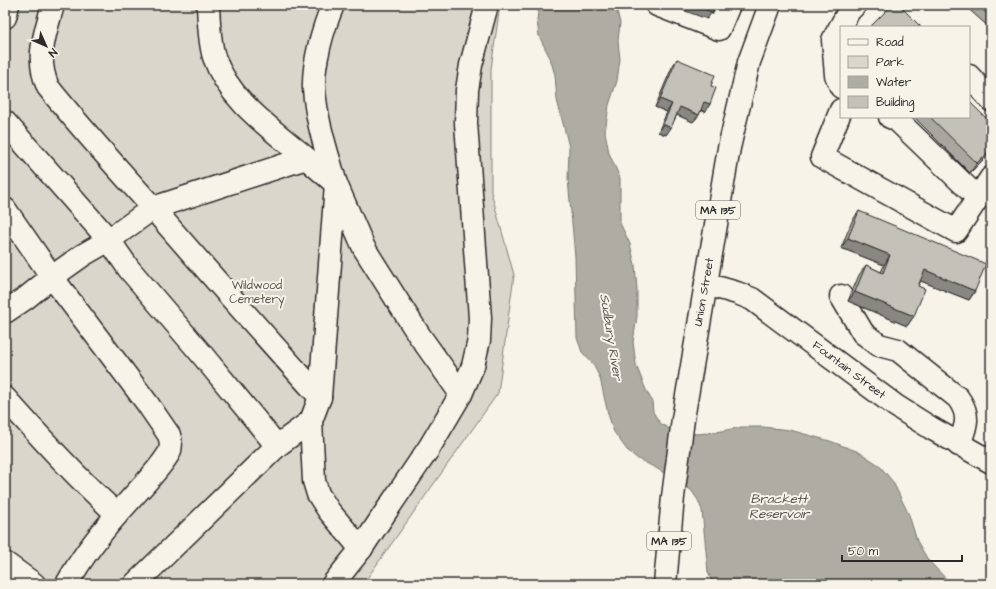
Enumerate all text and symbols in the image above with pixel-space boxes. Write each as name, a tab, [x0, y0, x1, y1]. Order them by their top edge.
north arrow	[26, 26, 66, 66]
legend	[840, 26, 970, 118]
text: Road	[876, 34, 904, 51]
text: N	[45, 45, 60, 61]
text: Park	[876, 54, 904, 71]
text: Water	[876, 74, 912, 91]
text: Building	[876, 94, 914, 112]
road number: MA 135	[696, 201, 740, 219]
street label: Union Street	[690, 256, 718, 328]
park label: Wildwood Cemetery	[229, 277, 285, 309]
water label: Sudbury River	[594, 293, 627, 383]
street label: Fountain Street	[809, 337, 889, 403]
water label: Brackett Reservoir	[749, 490, 811, 523]
road number: MA 135	[647, 532, 691, 550]
scale bar	[842, 537, 962, 563]
text: 50 m	[848, 543, 879, 560]

